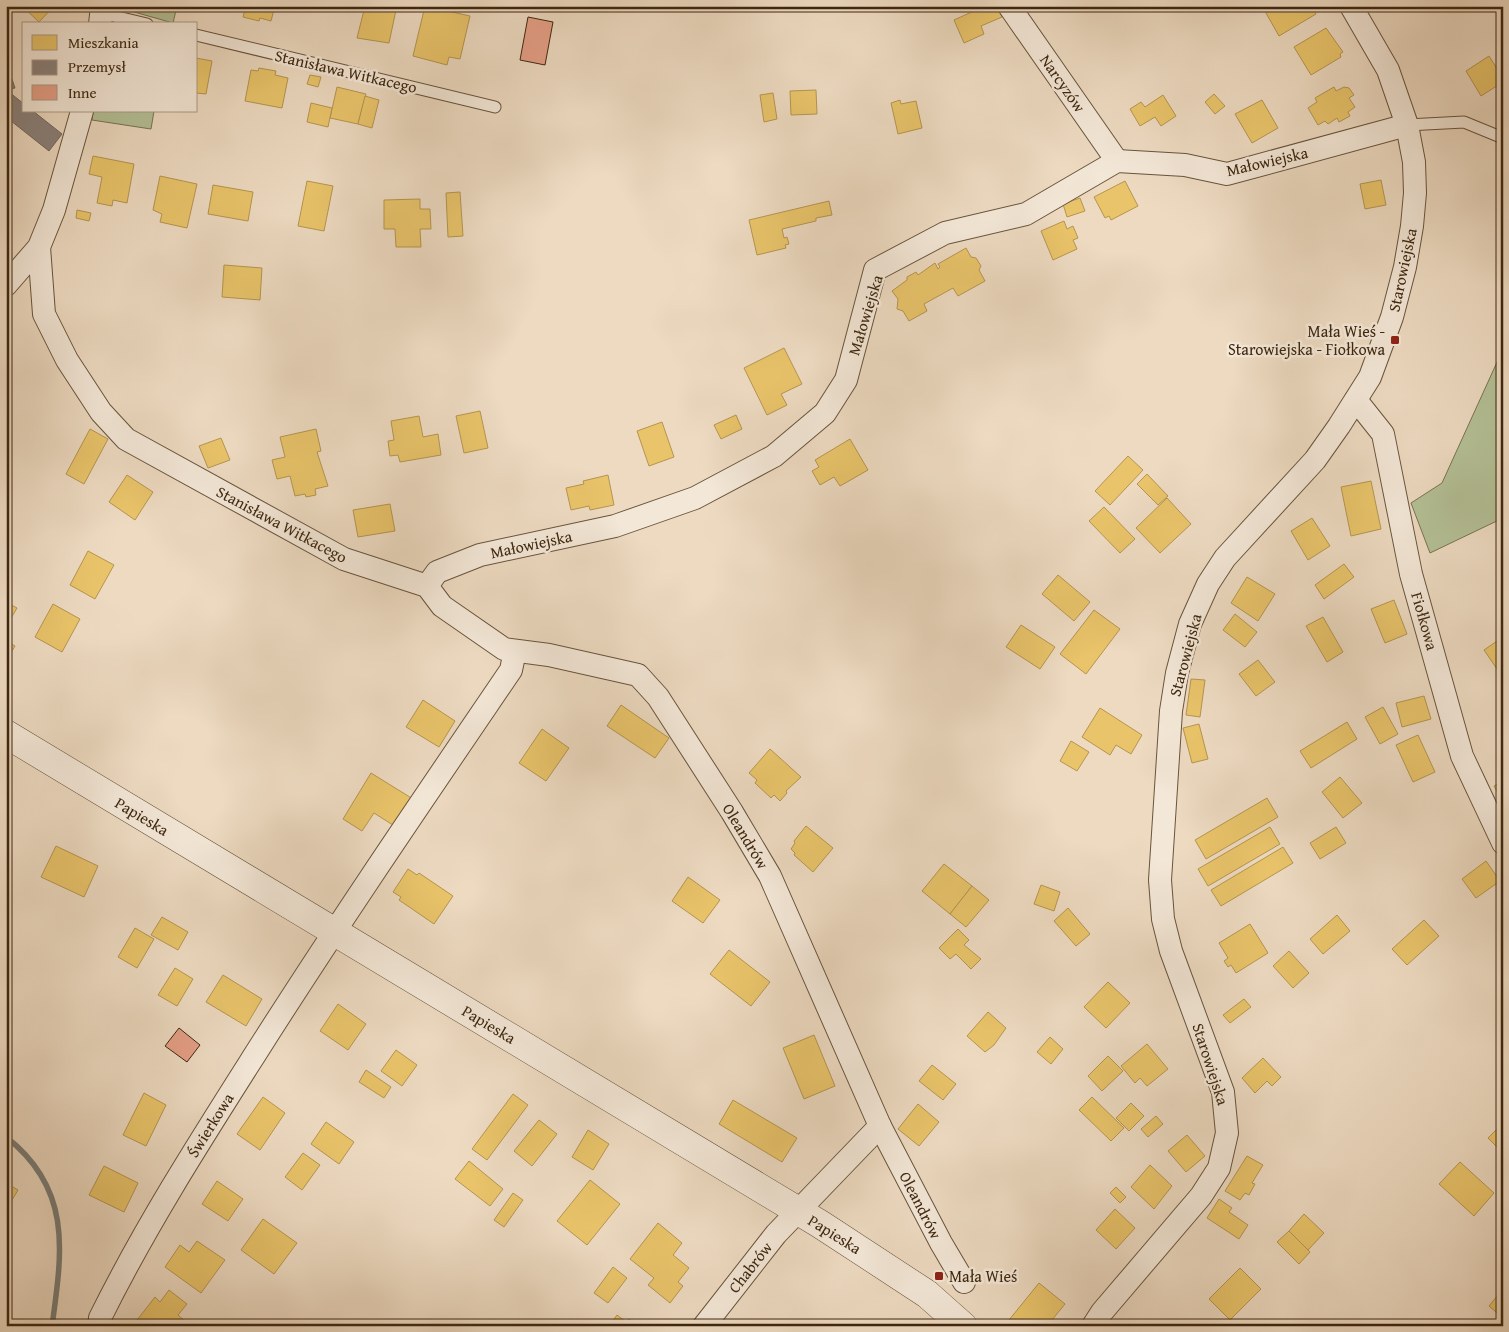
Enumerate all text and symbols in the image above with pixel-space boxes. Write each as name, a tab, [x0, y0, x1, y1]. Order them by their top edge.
legend	[22, 22, 198, 112]
text: Mieszkania	[68, 32, 139, 53]
street label: Stanisława Witkacego	[273, 43, 419, 99]
street label: Narcyzów	[1034, 49, 1092, 117]
text: Przemysł	[68, 56, 127, 77]
text: Inne	[68, 82, 97, 103]
street label: Małowiejska	[1224, 140, 1311, 182]
street label: Starowiejska	[1381, 226, 1423, 314]
street label: Małowiejska	[841, 271, 889, 358]
place label: Mała Wieś - Starowiejska - Fiołkowa	[1228, 319, 1386, 361]
marker: Mała Wieś - Starowiejska - Fiołkowa	[1389, 334, 1401, 346]
street label: Stanisława Witkacego	[212, 479, 352, 569]
street label: Małowiejska	[488, 524, 575, 564]
street label: Fiołkowa	[1405, 589, 1445, 653]
street label: Starowiejska	[1162, 610, 1208, 699]
street label: Papieska	[111, 791, 174, 842]
street label: Oleandrów	[717, 799, 775, 874]
street label: Papieska	[458, 999, 521, 1050]
street label: Starowiejska	[1186, 1020, 1236, 1109]
street label: Świerkowa	[181, 1088, 240, 1162]
street label: Oleandrów	[894, 1167, 949, 1244]
street label: Papieska	[804, 1208, 867, 1260]
street label: Chabrów	[722, 1236, 778, 1298]
place label: Mała Wieś	[949, 1264, 1017, 1288]
marker: Mała Wieś	[933, 1270, 945, 1282]

